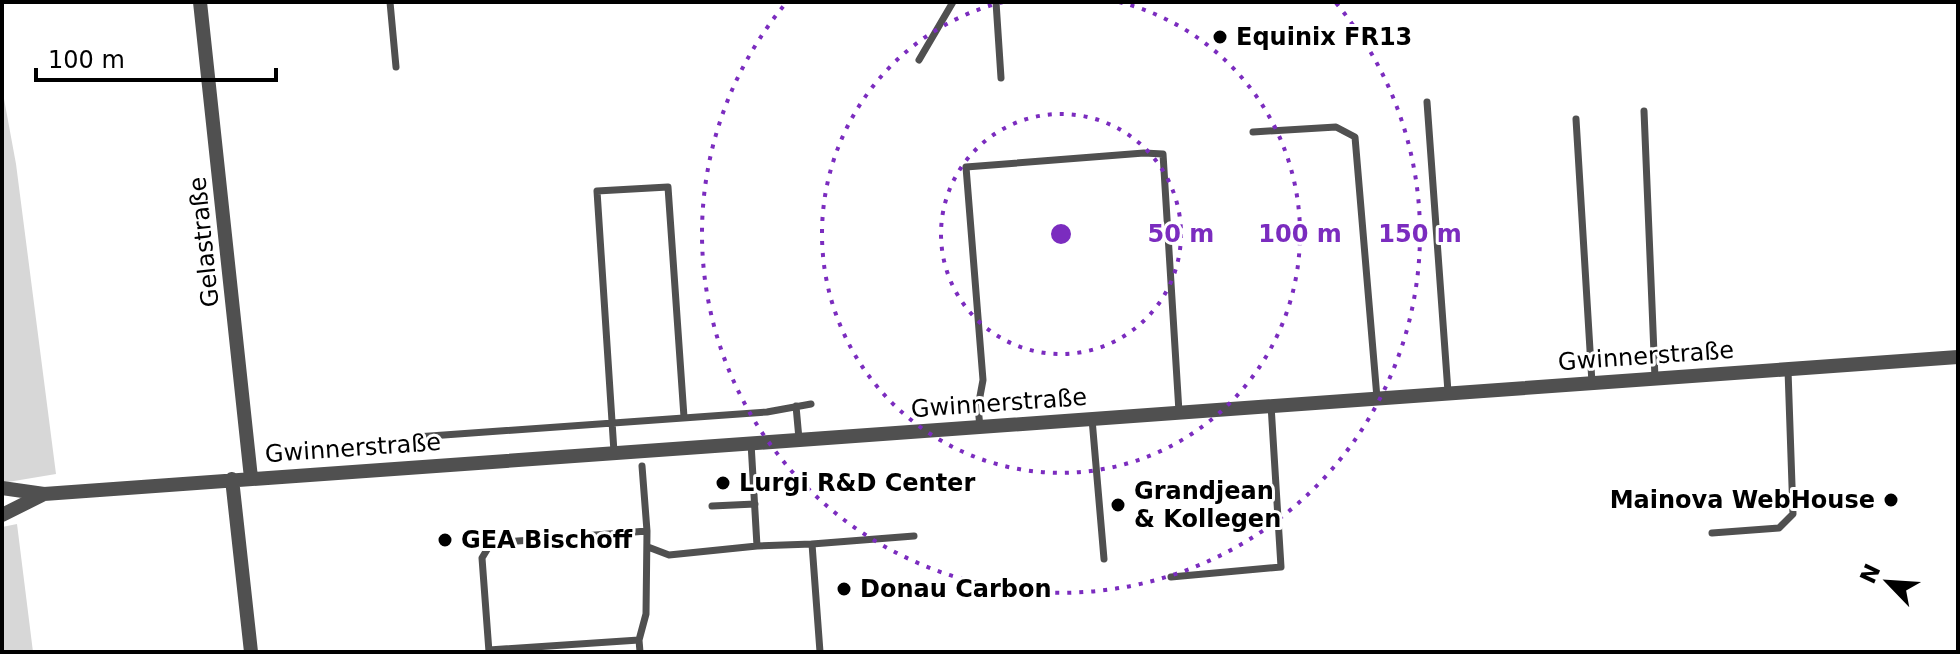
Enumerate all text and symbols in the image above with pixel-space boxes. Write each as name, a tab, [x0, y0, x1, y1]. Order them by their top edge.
place label: Equinix FR13	[1236, 23, 1412, 51]
marker: Equinix FR13	[1211, 28, 1229, 46]
scale bar	[36, 32, 276, 82]
text: 100 m	[48, 46, 125, 74]
street label: Gelastraße	[183, 175, 225, 309]
centre of rings	[1047, 220, 1075, 248]
text: 50 m	[1148, 220, 1214, 248]
text: 100 m	[1258, 220, 1342, 248]
text: 150 m	[1378, 220, 1462, 248]
street label: Gwinnerstraße	[1557, 336, 1735, 376]
street label: Gwinnerstraße	[910, 383, 1088, 423]
street label: Gwinnerstraße	[264, 428, 442, 468]
place label: Lurgi R&D Center	[739, 469, 975, 497]
marker: Lurgi R&D Center	[714, 474, 732, 492]
place label: Grandjean & Kollegen	[1134, 477, 1281, 533]
place label: Mainova WebHouse	[1610, 486, 1875, 514]
marker: Mainova WebHouse	[1882, 491, 1900, 509]
marker: Grandjean & Kollegen	[1109, 496, 1127, 514]
place label: GEA Bischoff	[461, 526, 633, 554]
marker: GEA Bischoff	[436, 531, 454, 549]
north arrow	[1848, 542, 1928, 622]
text: N	[1855, 560, 1886, 587]
place label: Donau Carbon	[860, 575, 1052, 603]
marker: Donau Carbon	[835, 580, 853, 598]

